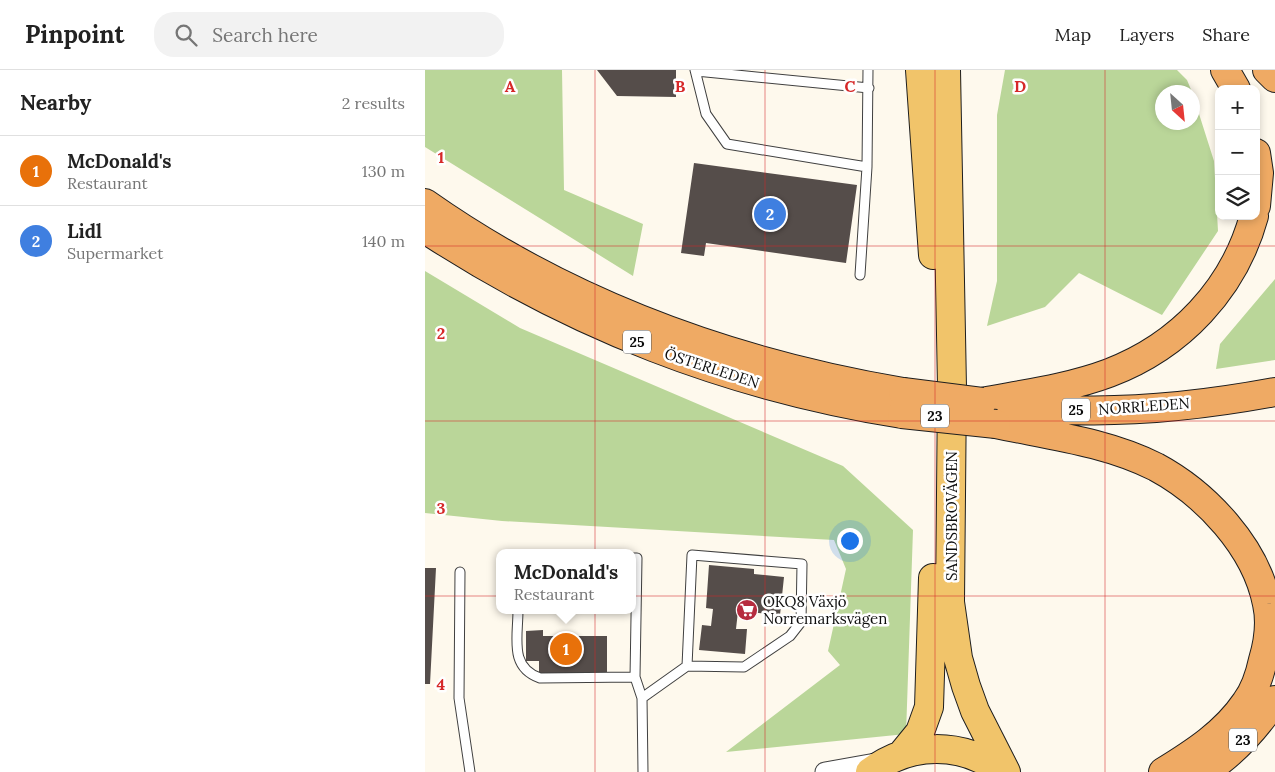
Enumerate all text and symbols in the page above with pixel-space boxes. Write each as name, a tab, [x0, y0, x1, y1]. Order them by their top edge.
search box	[154, 12, 504, 57]
text: Pinpoint	[25, 19, 124, 50]
icon: search	[172, 21, 200, 49]
text: Search here	[212, 23, 318, 47]
text: Map	[1055, 23, 1091, 46]
text: Layers	[1119, 23, 1174, 46]
text: Share	[1202, 23, 1250, 46]
text: A	[505, 76, 516, 96]
text: B	[675, 76, 686, 96]
text: C	[844, 76, 856, 96]
text: D	[1014, 76, 1026, 96]
north arrow	[1155, 85, 1200, 130]
map controls	[1215, 85, 1260, 220]
button: +	[1215, 85, 1260, 130]
text: Nearby	[20, 89, 91, 116]
text: 2 results	[342, 93, 405, 113]
button: −	[1215, 130, 1260, 175]
text: 1	[438, 147, 444, 167]
text: McDonald's	[67, 149, 172, 173]
text: 1	[33, 161, 39, 181]
text: 130 m	[362, 161, 405, 181]
text: Restaurant	[67, 173, 148, 193]
button: layers	[1215, 175, 1260, 220]
pin: 2	[754, 195, 786, 233]
text: Lidl	[67, 219, 102, 243]
text: 2	[32, 231, 40, 251]
text: 140 m	[362, 231, 405, 251]
text: Supermarket	[67, 243, 163, 263]
text: 2	[437, 323, 445, 343]
road number: 25	[623, 330, 651, 354]
street label: ÖSTERLEDEN	[662, 344, 762, 392]
street label: NORRLEDEN	[1098, 393, 1190, 419]
road number: 25	[1062, 398, 1090, 422]
road number: 23	[921, 404, 949, 428]
street label: SANDSBROVÄGEN	[942, 451, 961, 581]
text: 3	[437, 498, 446, 518]
your location	[837, 528, 863, 554]
popup	[496, 549, 636, 614]
text: McDonald's	[514, 560, 618, 584]
text: Restaurant	[514, 584, 594, 604]
place label: OKQ8 Växjö Norremarksvägen	[763, 592, 887, 628]
supermarket icon: OKQ8 Växjö Norremarksvägen	[735, 598, 759, 622]
pin: 1	[550, 630, 582, 668]
text: 4	[437, 674, 446, 694]
road number: 23	[1229, 728, 1257, 752]

